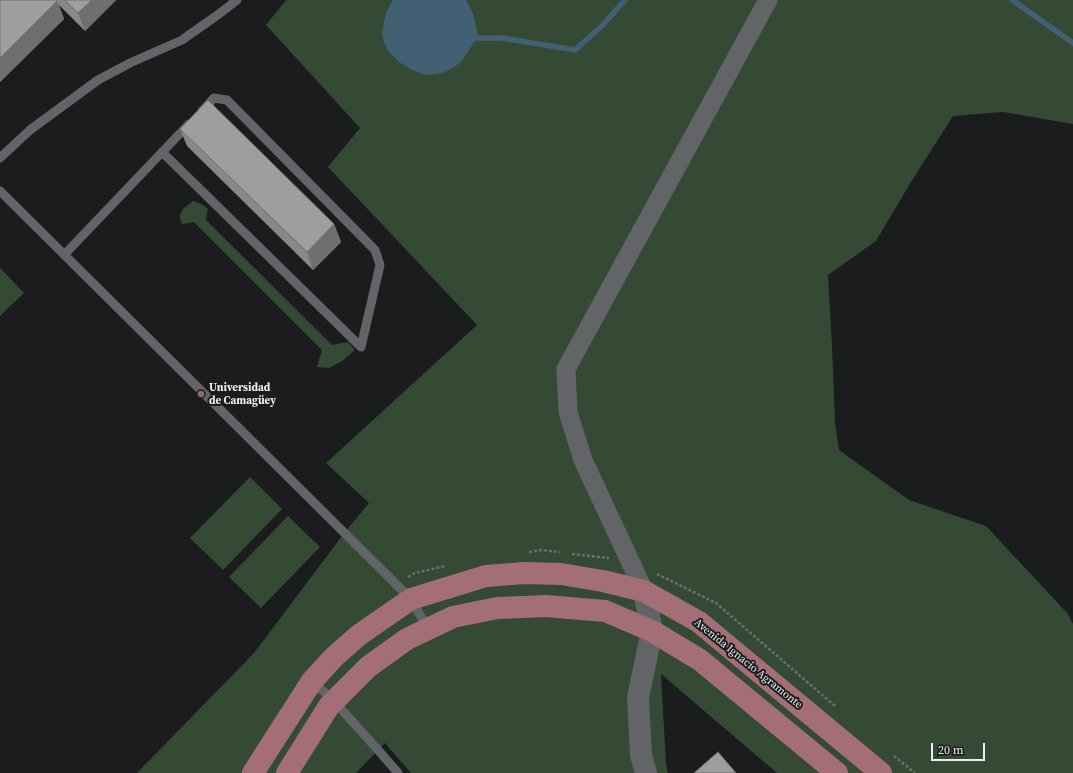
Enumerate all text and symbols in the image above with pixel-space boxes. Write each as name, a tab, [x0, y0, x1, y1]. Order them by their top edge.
place label: Universidad de Camagüey	[209, 381, 276, 407]
marker: Universidad de Camagüey	[196, 389, 206, 399]
street label: Avenida Ignacio Agramonte	[691, 616, 805, 712]
scale bar	[933, 735, 987, 761]
text: 20 m	[938, 742, 964, 758]

